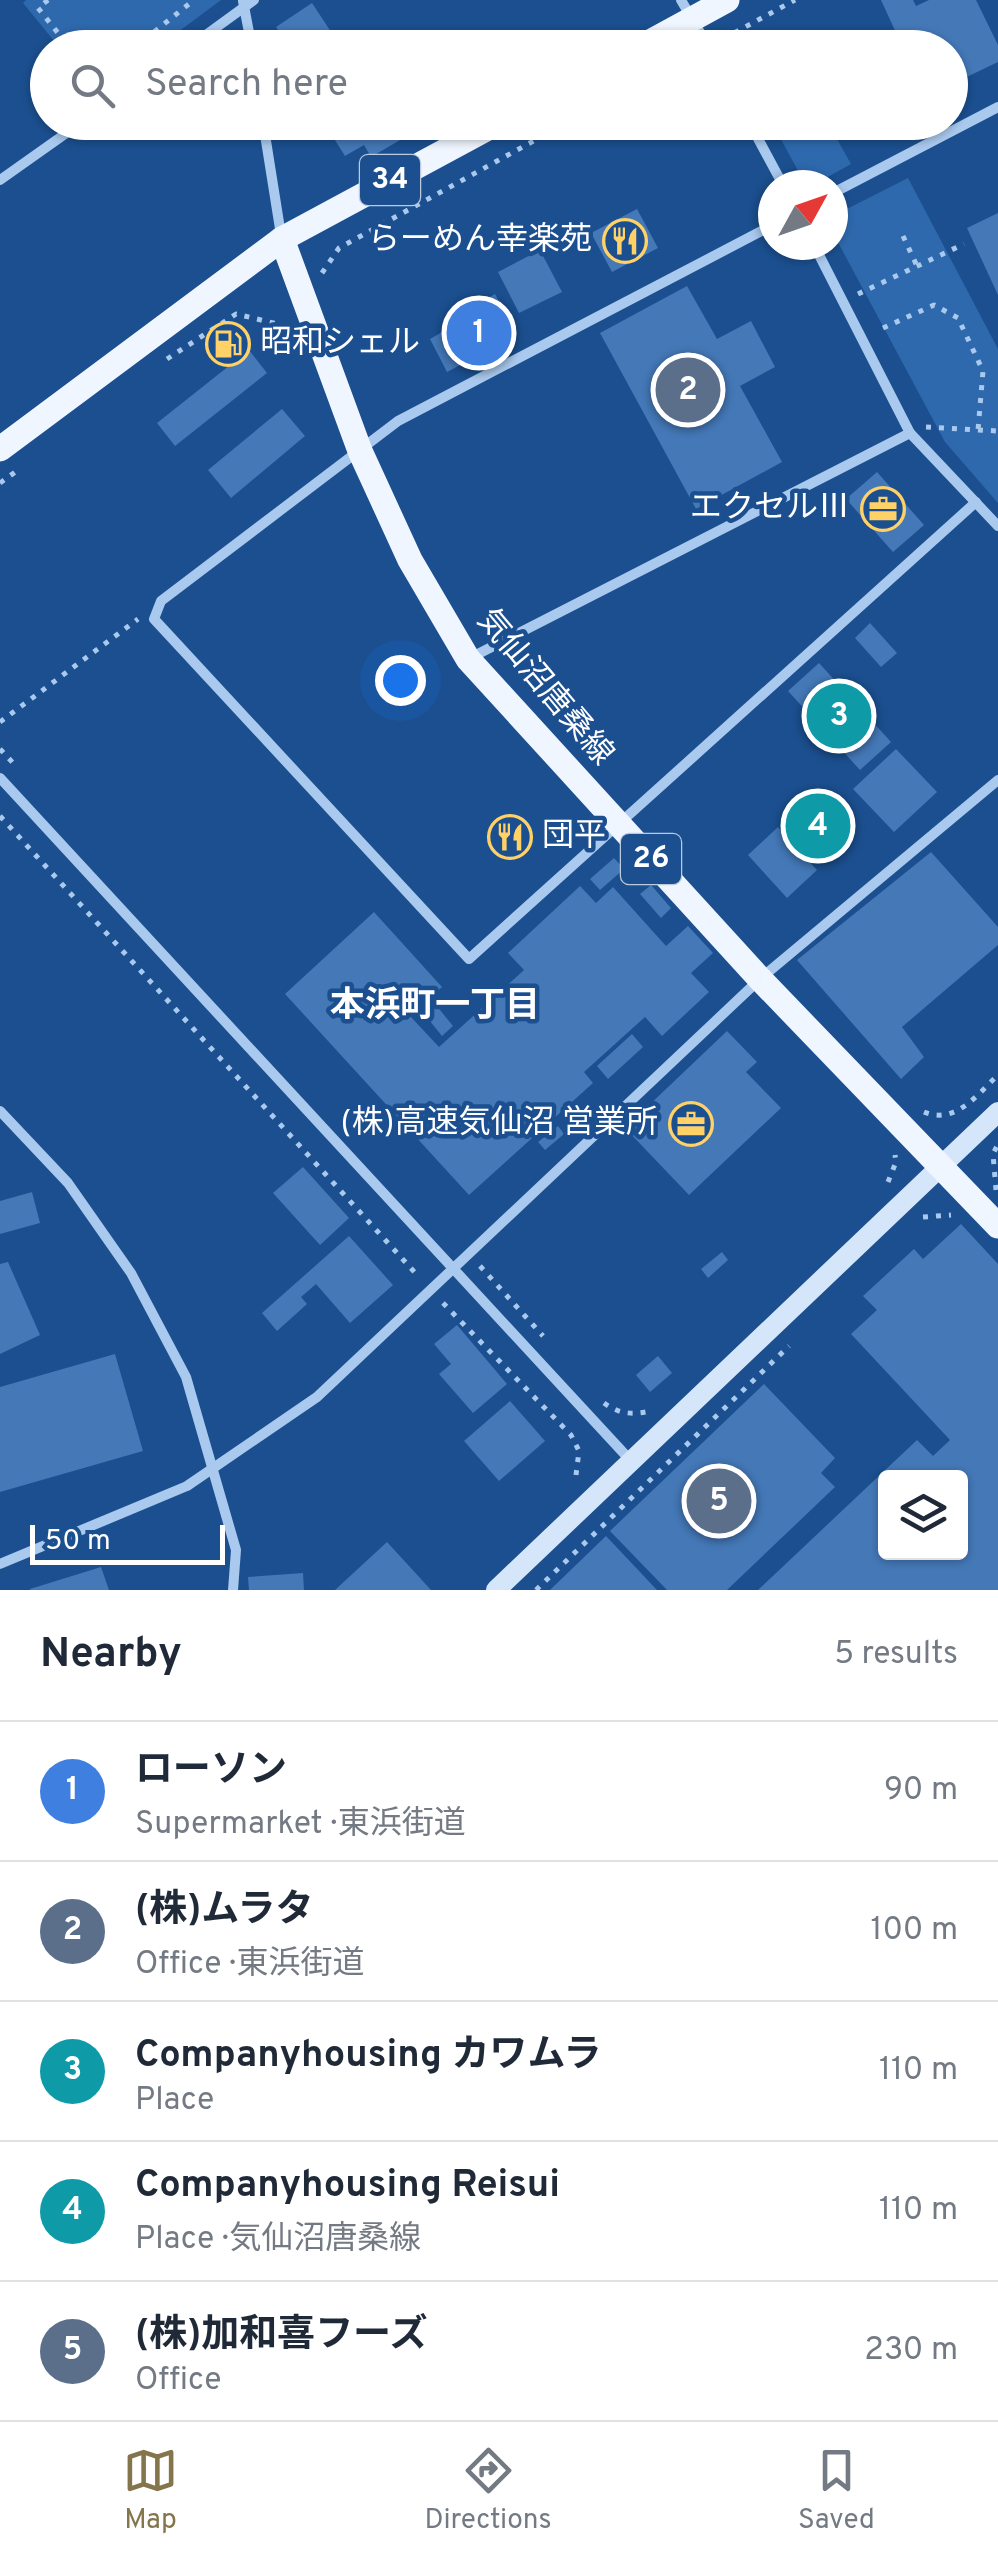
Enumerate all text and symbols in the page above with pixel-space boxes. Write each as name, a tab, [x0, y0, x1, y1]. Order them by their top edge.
search box	[30, 30, 968, 140]
icon: search	[65, 58, 120, 113]
text: Search here	[145, 61, 348, 110]
road number: 34	[360, 155, 420, 205]
north arrow	[758, 170, 848, 260]
restaurant icon: らーめん幸楽苑	[602, 218, 648, 264]
place label: らーめん幸楽苑	[368, 221, 592, 261]
pin: 1	[446, 296, 512, 370]
fuel station icon: 昭和シェル	[205, 321, 251, 367]
place label: 昭和シェル	[260, 324, 420, 364]
pin: 2	[656, 352, 720, 428]
office icon: エクセルⅢ	[860, 486, 906, 532]
place label: エクセルⅢ	[690, 489, 850, 529]
street label: 気仙沼唐桑線	[467, 602, 621, 774]
your location	[375, 655, 426, 706]
pin: 3	[806, 678, 872, 754]
pin: 4	[786, 788, 850, 864]
restaurant icon: 団平	[487, 814, 533, 860]
place label: 団平	[542, 817, 606, 857]
road number: 26	[621, 834, 681, 884]
district label: 本浜町一丁目	[330, 985, 540, 1029]
office icon: (株)高速気仙沼 営業所	[668, 1101, 714, 1147]
place label: (株)高速気仙沼 営業所	[341, 1104, 658, 1144]
pin: 5	[686, 1464, 752, 1538]
map controls	[878, 1470, 968, 1560]
button: layers	[878, 1470, 968, 1560]
scale bar	[30, 1520, 225, 1564]
text: 50 m	[45, 1524, 111, 1560]
text: Nearby	[40, 1629, 182, 1682]
text: 5 results	[834, 1635, 958, 1675]
text: ローソン	[135, 1747, 287, 1796]
text: 1	[66, 1771, 79, 1811]
text: 90 m	[884, 1771, 958, 1811]
text: Supermarket · 東浜街道	[135, 1805, 466, 1845]
text: (株)ムラタ	[135, 1887, 313, 1936]
text: 2	[63, 1911, 82, 1951]
text: 100 m	[871, 1911, 958, 1951]
text: Office · 東浜街道	[135, 1945, 365, 1985]
text: Companyhousing カワムラ	[135, 2032, 602, 2081]
text: 3	[63, 2051, 82, 2091]
text: 110 m	[879, 2051, 958, 2091]
text: Place	[135, 2081, 214, 2121]
text: Companyhousing Reisui	[135, 2162, 560, 2211]
text: 4	[62, 2191, 83, 2231]
text: 110 m	[879, 2191, 958, 2231]
text: Place · 気仙沼唐桑線	[135, 2220, 421, 2260]
text: (株)加和喜フーズ	[135, 2312, 427, 2361]
text: 5	[63, 2331, 82, 2371]
text: 230 m	[864, 2331, 958, 2371]
text: Office	[135, 2361, 222, 2401]
tab: Map	[123, 2443, 178, 2539]
tab: Directions	[424, 2443, 552, 2539]
tab: Saved	[798, 2443, 875, 2539]

